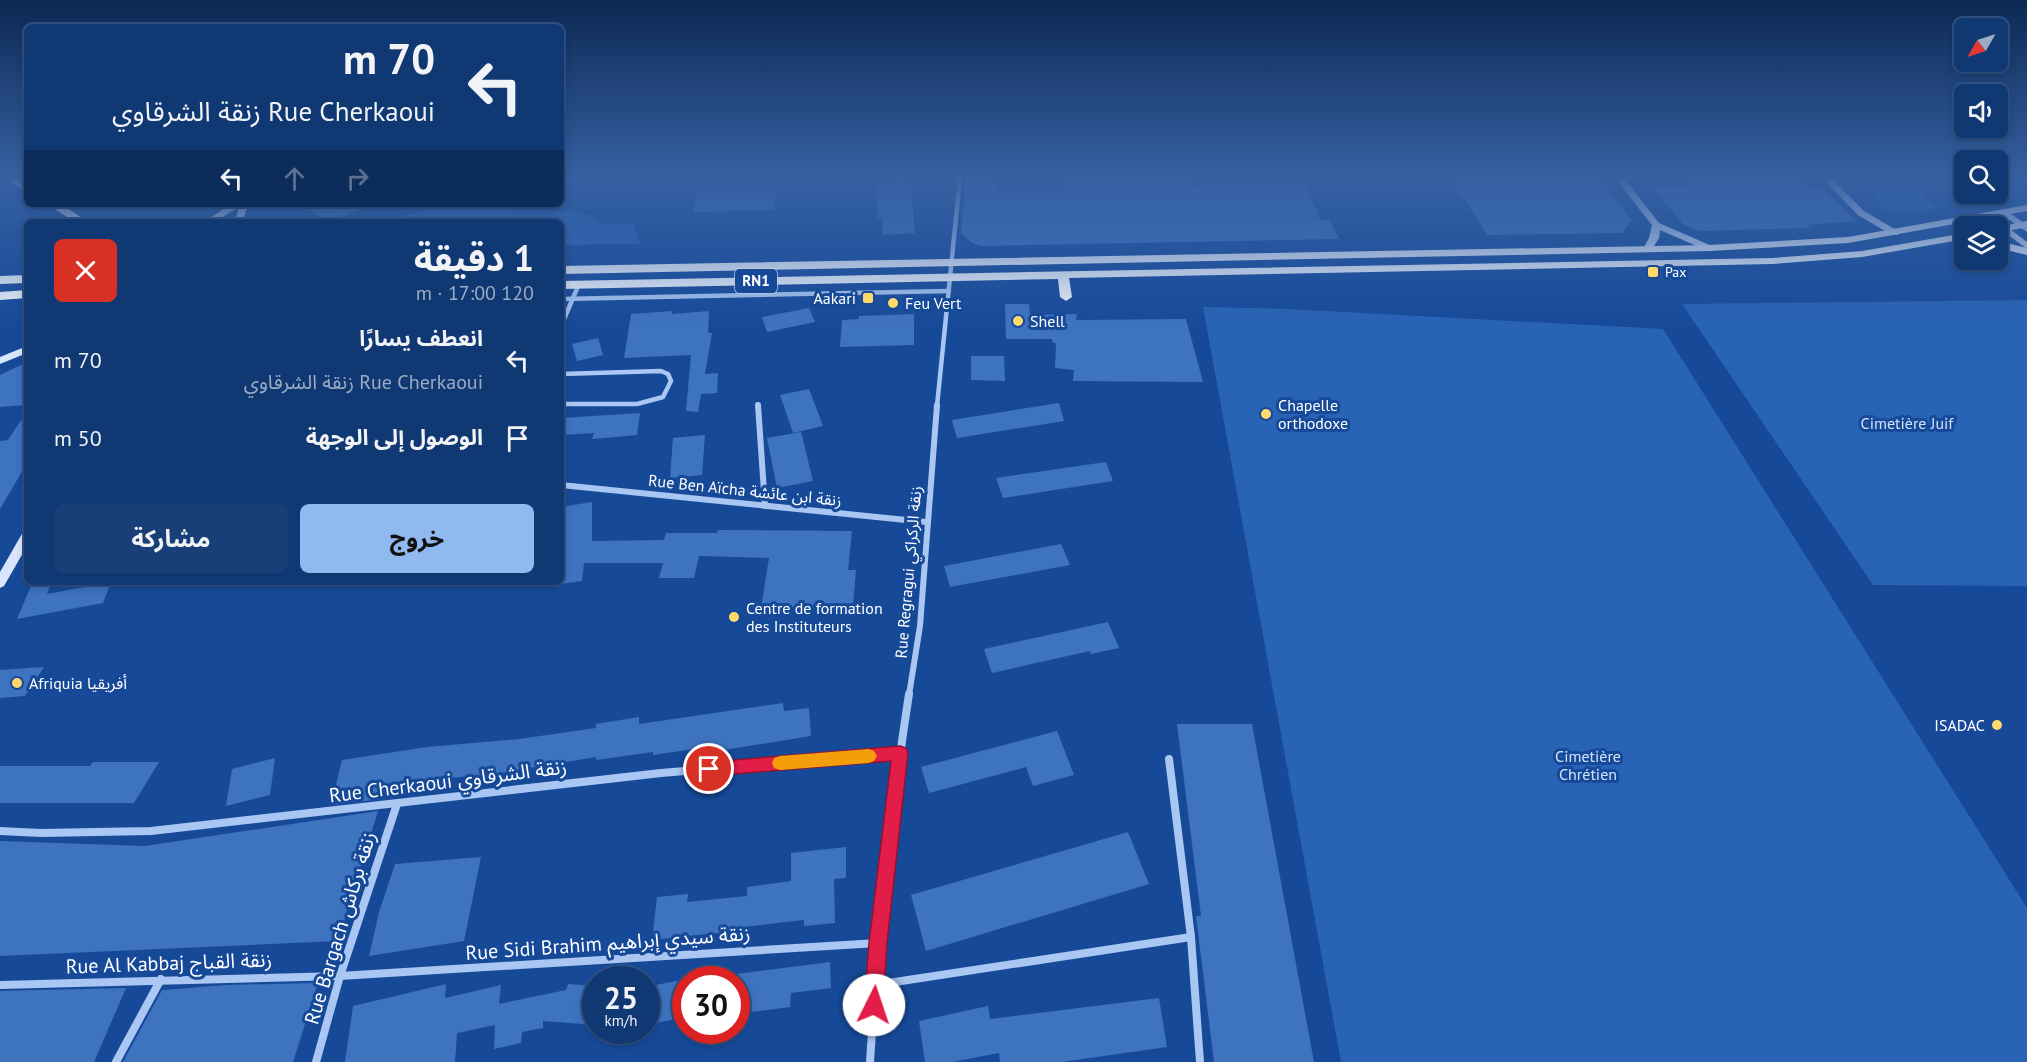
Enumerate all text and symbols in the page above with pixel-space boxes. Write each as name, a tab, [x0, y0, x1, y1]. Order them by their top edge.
north arrow	[1954, 18, 2008, 72]
map controls	[1954, 18, 2008, 270]
text: 70 m	[343, 31, 435, 86]
icon: left	[456, 48, 534, 126]
button: sound	[1954, 84, 2008, 138]
text: Rue Cherkaoui زنقة الشرقاوي	[112, 94, 435, 128]
button: search	[1954, 150, 2008, 204]
icon: left	[215, 162, 248, 195]
icon: ahead	[278, 162, 311, 195]
icon: right	[341, 162, 374, 195]
button: layers	[1954, 216, 2008, 270]
text: 1 دقيقة	[414, 234, 534, 281]
button: close	[54, 239, 117, 302]
place label: Pax	[1665, 263, 1687, 281]
marker: Pax	[1646, 265, 1660, 279]
road number: RN1	[735, 269, 777, 293]
text: 120 m · 17:00	[416, 280, 534, 306]
place label: Aakari	[813, 288, 856, 308]
marker: Aakari	[861, 291, 875, 305]
place label: Feu Vert	[905, 293, 962, 313]
marker: Feu Vert	[886, 296, 900, 310]
place label: Shell	[1030, 311, 1065, 331]
marker: Shell	[1011, 314, 1025, 328]
text: انعطف يسارًا	[359, 324, 483, 352]
icon: left	[501, 344, 534, 377]
text: 70 m	[54, 346, 102, 374]
text: Rue Cherkaoui زنقة الشرقاوي	[244, 369, 483, 395]
place label: Chapelle orthodoxe	[1278, 395, 1348, 433]
marker: Chapelle orthodoxe	[1259, 407, 1273, 421]
park label: Cimetière Juif	[1861, 413, 1954, 433]
icon: arrive	[501, 422, 534, 455]
text: الوصول إلى الوجهة	[306, 423, 483, 451]
text: 50 m	[54, 424, 102, 452]
street label: Rue Ben Aïcha زنقة ابن عائشة	[647, 470, 843, 510]
street label: Rue Regragui زنقة الركراكي	[891, 485, 928, 659]
button: مشاركة	[54, 504, 288, 573]
button: خروج	[300, 504, 534, 573]
place label: Centre de formation des Instituteurs	[746, 598, 883, 636]
marker: Centre de formation des Instituteurs	[727, 610, 741, 624]
place label: Afriquia أفريقيا	[29, 673, 127, 693]
marker: Afriquia أفريقيا	[10, 676, 24, 690]
place label: ISADAC	[1934, 715, 1985, 735]
marker: ISADAC	[1990, 718, 2004, 732]
pin	[683, 743, 734, 794]
park label: Cimetière Chrétien	[1555, 746, 1621, 784]
icon: arrive	[692, 752, 725, 785]
street label: Rue Cherkaoui زنقة الشرقاوي	[328, 754, 569, 811]
street label: Rue Bargach زنقة بركاش	[298, 828, 382, 1028]
street label: Rue Sidi Brahim زنقة سيدي إبراهيم	[465, 920, 752, 969]
street label: Rue Al Kabbaj زنقة القباج	[65, 946, 273, 982]
speed limit sign: 30	[672, 966, 750, 1044]
position arrow	[842, 973, 906, 1037]
text: 25	[604, 978, 638, 1017]
text: km/h	[605, 1011, 637, 1030]

